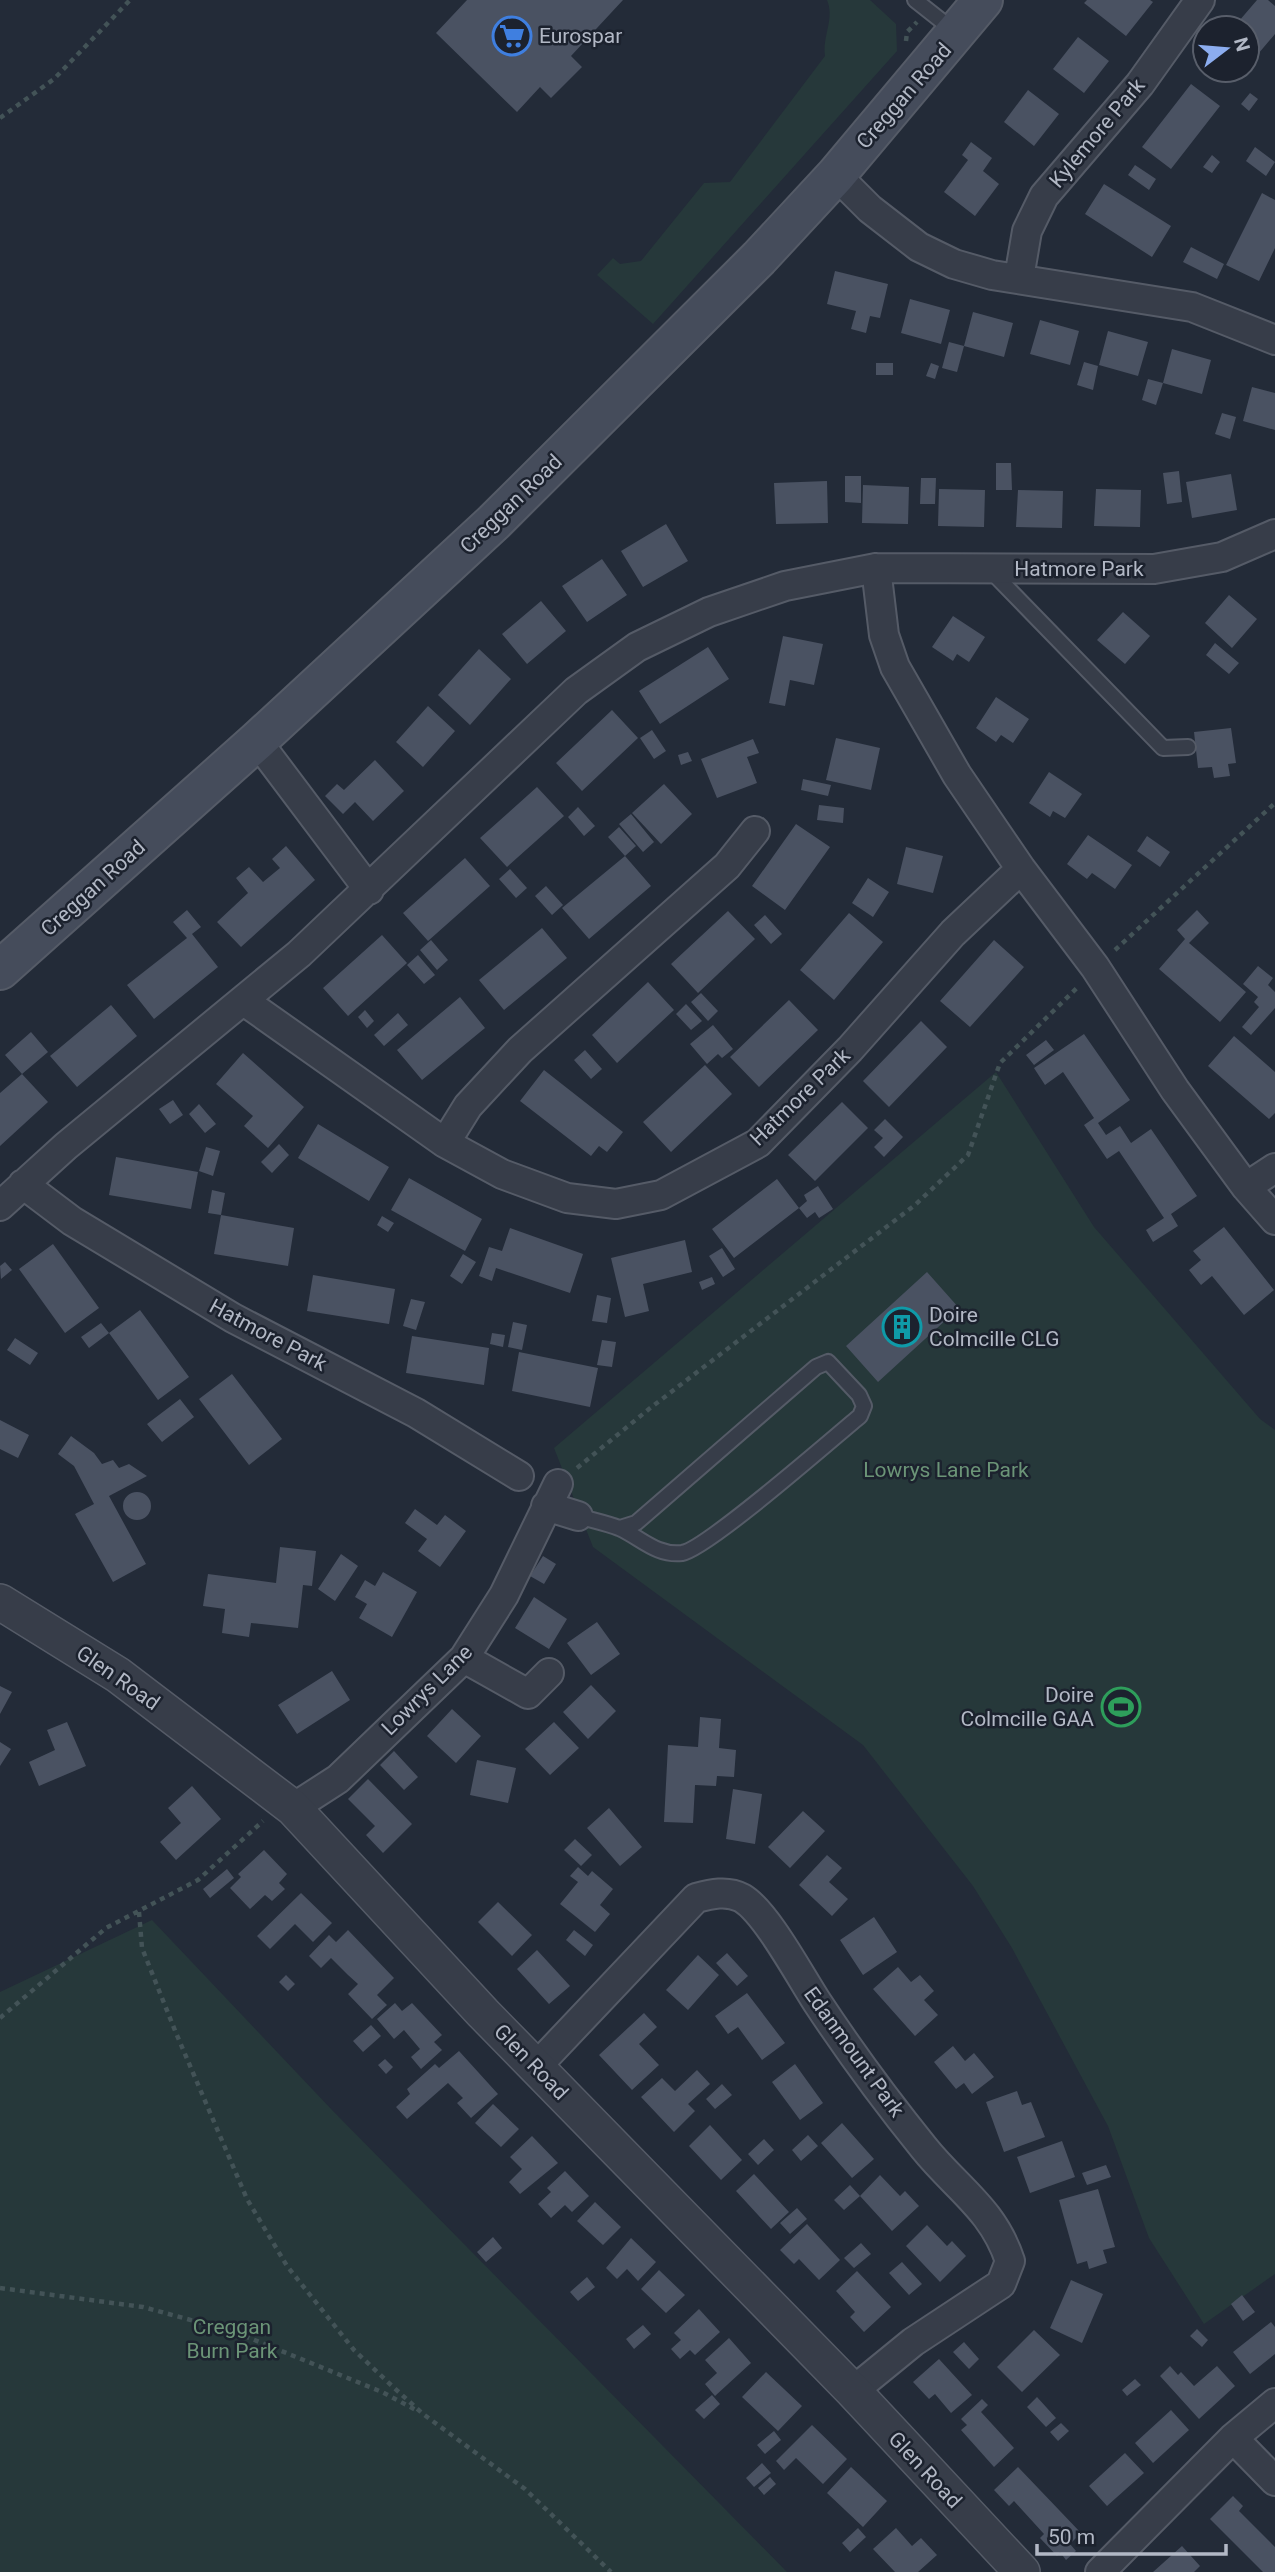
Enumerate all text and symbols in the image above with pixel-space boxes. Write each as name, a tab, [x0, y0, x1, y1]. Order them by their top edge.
north arrow	[1191, 14, 1261, 84]
supermarket icon: Eurospar	[491, 15, 533, 57]
place label: Eurospar	[539, 24, 622, 48]
text: N	[1229, 35, 1255, 54]
street label: Creggan Road	[852, 38, 956, 154]
street label: Kylemore Park	[1044, 73, 1150, 192]
street label: Creggan Road	[455, 450, 567, 558]
street label: Hatmore Park	[1014, 557, 1144, 581]
street label: Creggan Road	[36, 835, 150, 941]
street label: Hatmore Park	[745, 1043, 855, 1151]
street label: Hatmore Park	[205, 1294, 331, 1376]
place label: Doire Colmcille CLG	[929, 1303, 1059, 1351]
building icon: Doire Colmcille CLG	[881, 1306, 923, 1348]
park label: Lowrys Lane Park	[863, 1458, 1029, 1482]
street label: Lowrys Lane	[377, 1640, 477, 1740]
street label: Glen Road	[72, 1641, 164, 1715]
place label: Doire Colmcille GAA	[960, 1683, 1094, 1731]
sports icon: Doire Colmcille GAA	[1100, 1686, 1142, 1728]
street label: Edanmount Park	[799, 1982, 909, 2122]
street label: Glen Road	[489, 2019, 573, 2105]
park label: Creggan Burn Park	[187, 2315, 278, 2363]
street label: Glen Road	[884, 2427, 966, 2513]
scale bar	[1037, 2512, 1226, 2556]
text: 50 m	[1048, 2525, 1095, 2549]

